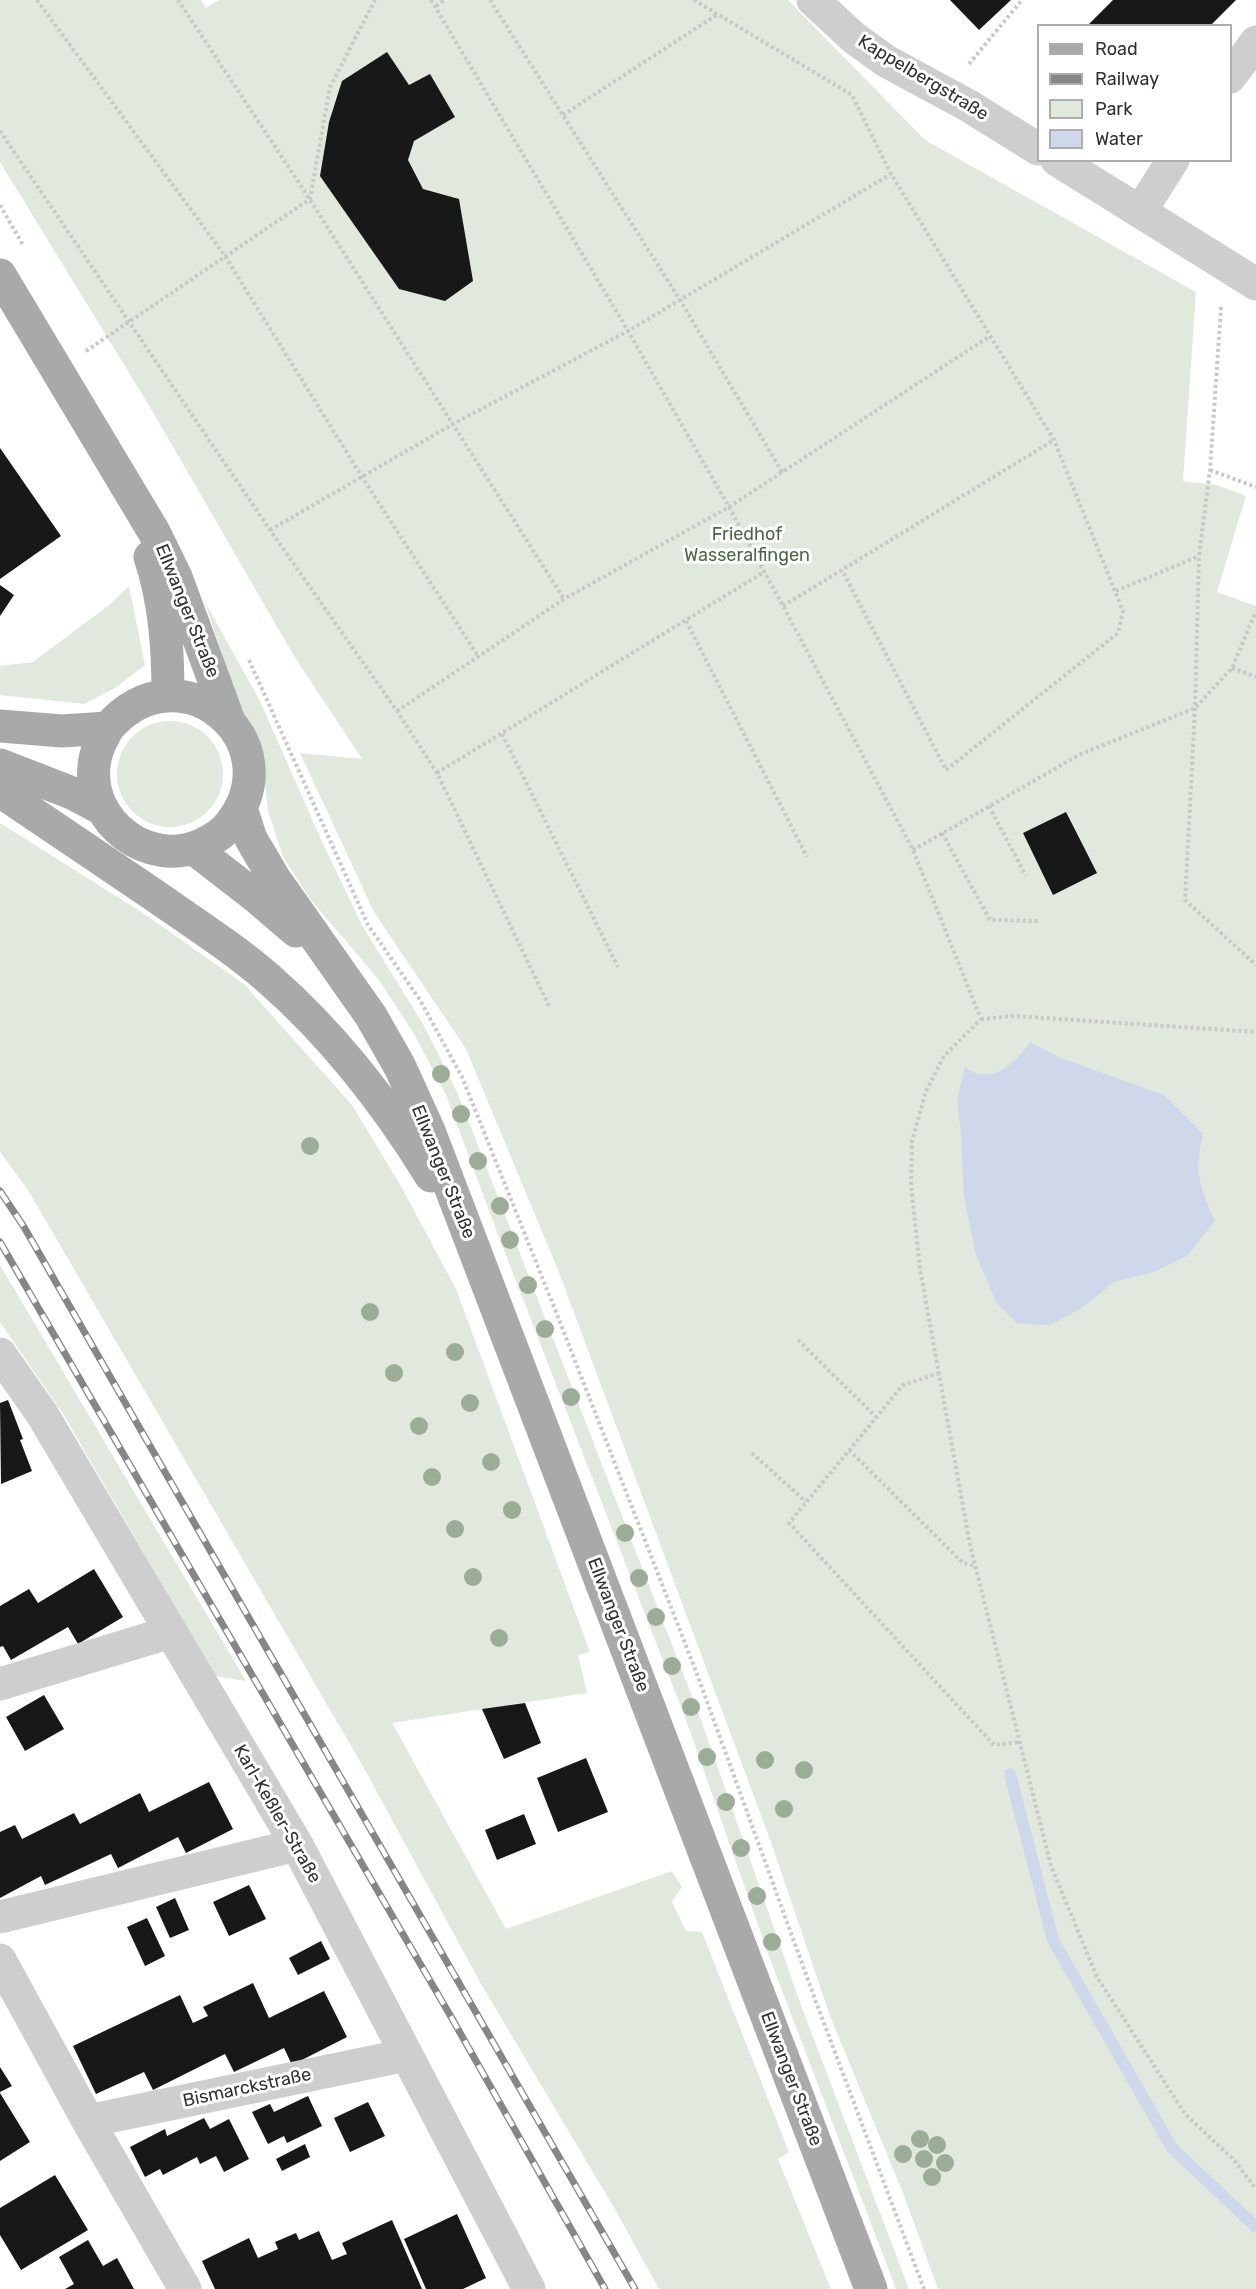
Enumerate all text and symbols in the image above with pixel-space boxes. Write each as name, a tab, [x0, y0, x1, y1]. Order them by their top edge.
legend	[1037, 24, 1232, 162]
street label: Kappelbergstraße	[854, 31, 992, 125]
text: Road	[1095, 38, 1138, 60]
text: Railway	[1095, 68, 1159, 90]
text: Park	[1095, 98, 1132, 120]
text: Water	[1095, 128, 1143, 150]
park label: Friedhof Wasseralfingen	[684, 524, 810, 566]
street label: Ellwanger Straße	[150, 541, 224, 681]
street label: Ellwanger Straße	[406, 1102, 480, 1242]
street label: Ellwanger Straße	[582, 1555, 654, 1695]
street label: Karl-Keßler-Straße	[229, 1741, 325, 1887]
street label: Ellwanger Straße	[755, 2009, 827, 2149]
street label: Bismarckstraße	[181, 2064, 313, 2112]

